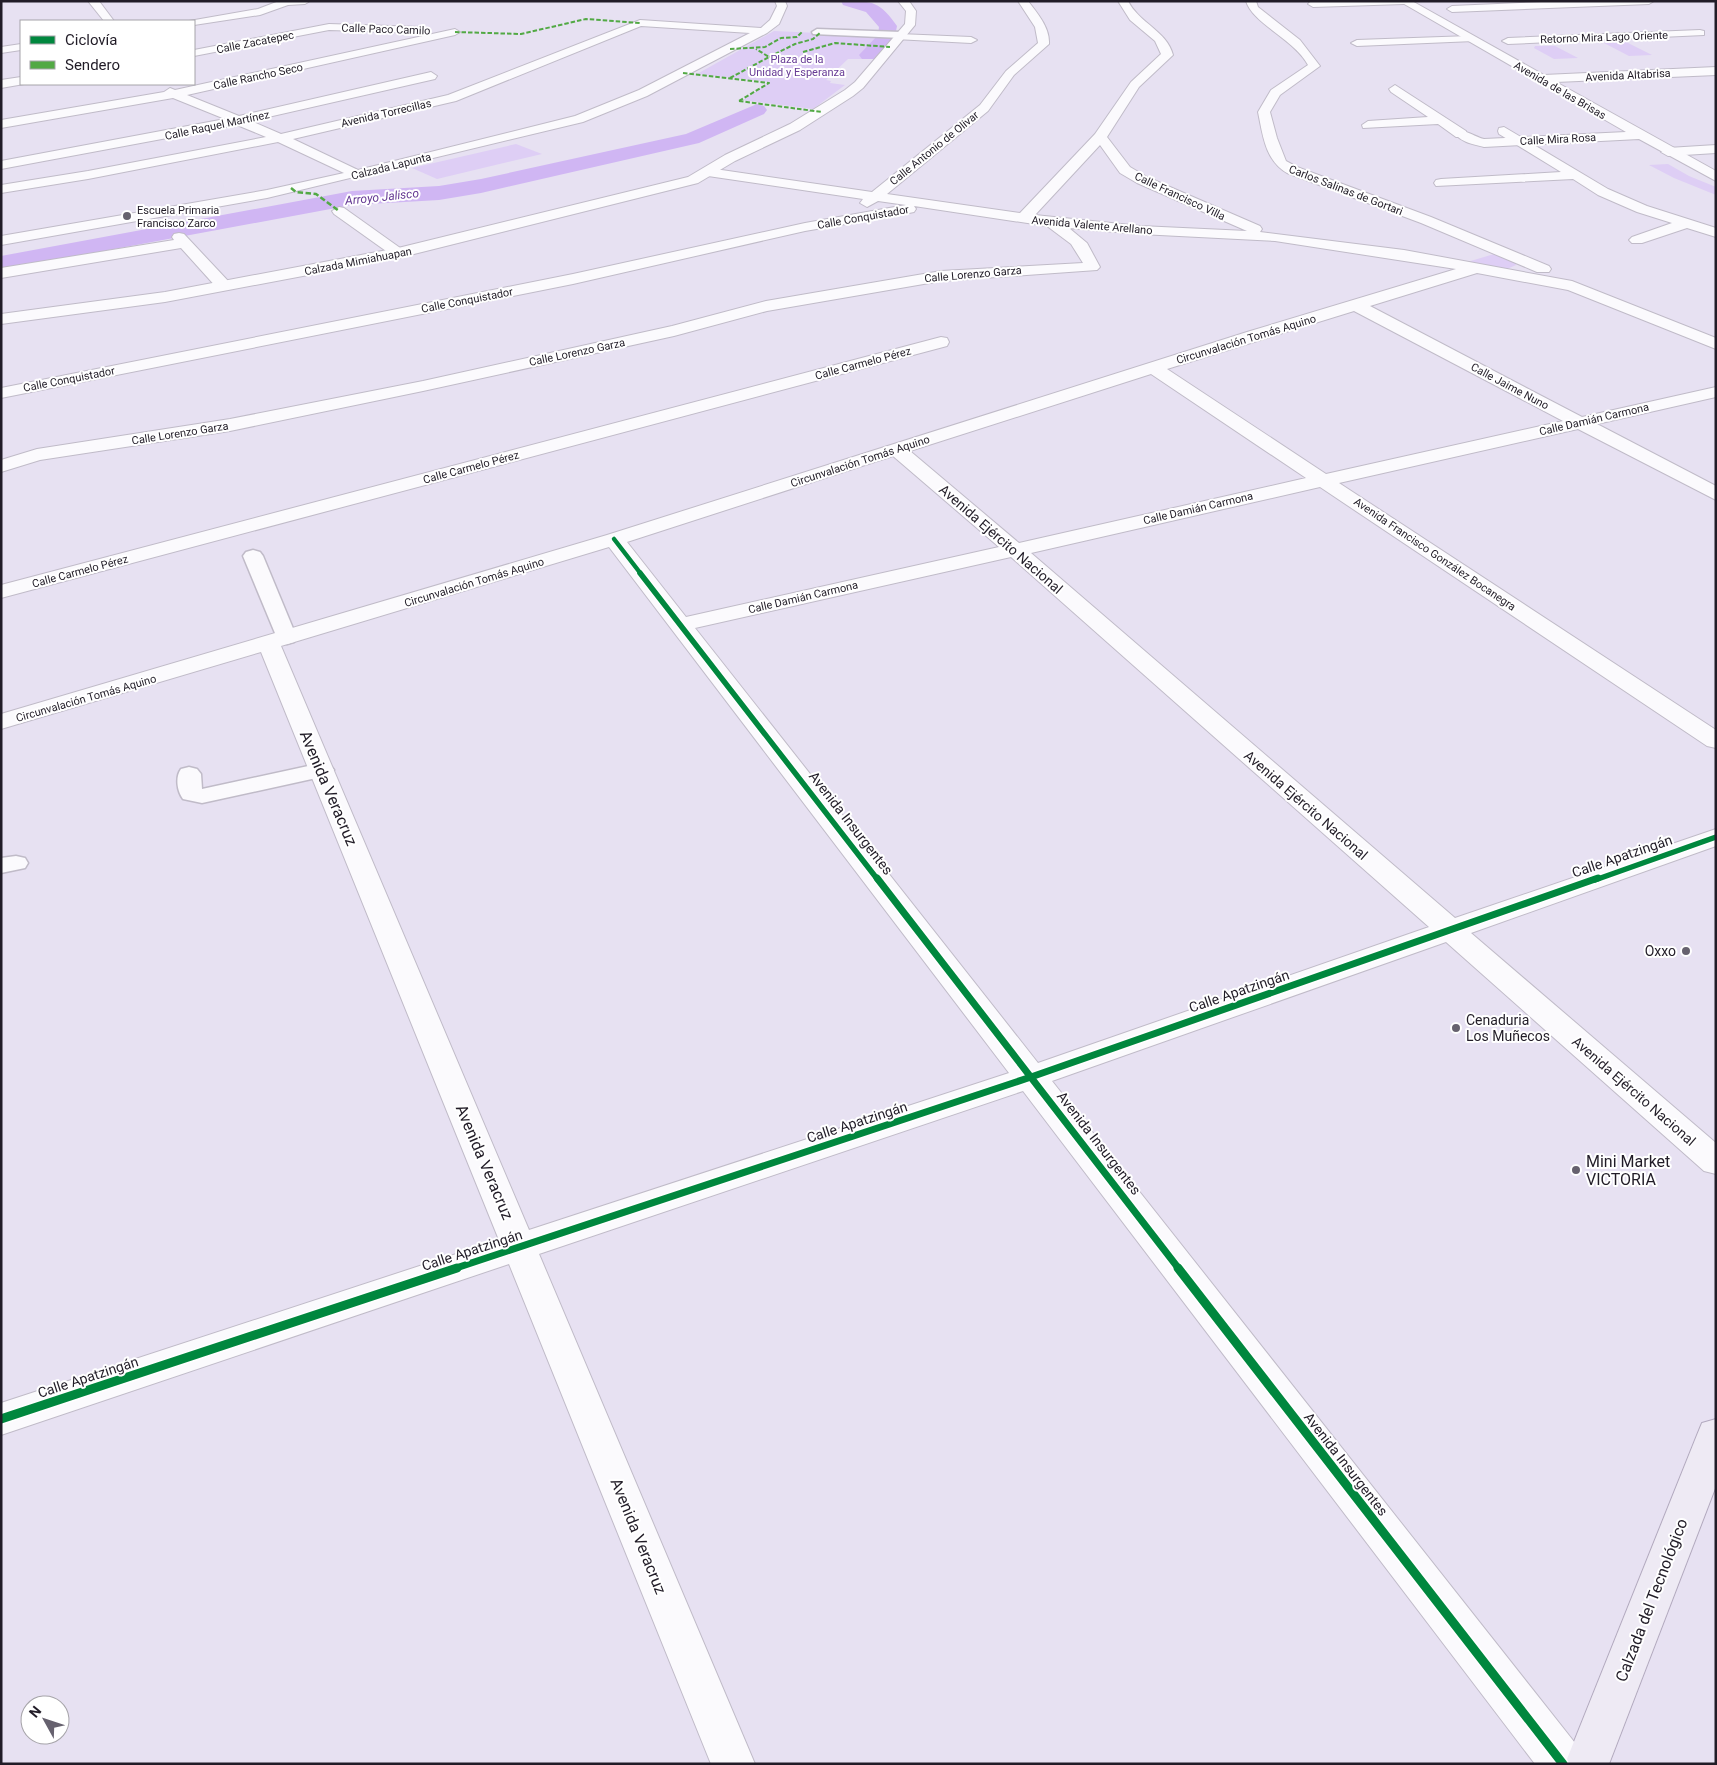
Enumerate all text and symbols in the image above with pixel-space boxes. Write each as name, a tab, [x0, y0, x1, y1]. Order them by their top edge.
legend	[20, 20, 195, 85]
street label: Calle Paco Camilo	[341, 21, 431, 38]
street label: Calle Zacatepec	[215, 29, 295, 56]
street label: Retorno Mira Lago Oriente	[1540, 29, 1668, 46]
text: Ciclovía	[65, 31, 118, 49]
park label: Plaza de la Unidad y Esperanza	[749, 53, 845, 79]
text: Sendero	[65, 56, 120, 74]
street label: Avenida de las Brisas	[1511, 59, 1608, 122]
street label: Calle Rancho Seco	[212, 61, 304, 92]
street label: Avenida Altabrisa	[1585, 67, 1671, 84]
street label: Avenida Torrecillas	[340, 97, 433, 130]
street label: Calle Raquel Martínez	[164, 108, 271, 143]
street label: Calle Antonio de Olivar	[887, 108, 982, 188]
street label: Calle Mira Rosa	[1520, 131, 1596, 148]
street label: Calzada Lapunta	[350, 150, 432, 183]
street label: Carlos Salinas de Gortari	[1287, 163, 1405, 218]
street label: Calle Francisco Villa	[1132, 170, 1227, 223]
water label: Arroyo Jalisco	[343, 186, 420, 208]
street label: Calle Conquistador	[816, 203, 910, 232]
place label: Escuela Primaria Francisco Zarco	[137, 204, 219, 230]
marker: Escuela Primaria Francisco Zarco	[121, 210, 133, 222]
street label: Avenida Valente Arellano	[1031, 214, 1153, 237]
street label: Calzada Mimiahuapan	[303, 245, 413, 278]
street label: Calle Lorenzo Garza	[924, 264, 1022, 285]
street label: Calle Conquistador	[420, 285, 514, 316]
street label: Circunvalación Tomás Aquino	[1175, 312, 1318, 367]
street label: Calle Lorenzo Garza	[528, 336, 626, 369]
street label: Calle Carmelo Pérez	[814, 344, 913, 383]
street label: Calle Jaime Nuno	[1469, 360, 1551, 412]
street label: Calle Conquistador	[22, 364, 116, 395]
street label: Calle Damián Carmona	[1538, 401, 1650, 438]
street label: Calle Lorenzo Garza	[131, 419, 229, 448]
street label: Circunvalación Tomás Aquino	[789, 433, 931, 490]
street label: Calle Carmelo Pérez	[422, 448, 521, 487]
street label: Avenida Ejército Nacional	[936, 481, 1066, 597]
street label: Calle Damián Carmona	[1142, 490, 1254, 527]
street label: Avenida Francisco González Bocanegra	[1351, 495, 1518, 614]
street label: Calle Carmelo Pérez	[31, 552, 130, 591]
street label: Circunvalación Tomás Aquino	[403, 555, 546, 610]
street label: Calle Damián Carmona	[747, 579, 859, 616]
street label: Circunvalación Tomás Aquino	[14, 672, 158, 725]
street label: Avenida Veracruz	[296, 728, 361, 849]
street label: Avenida Ejército Nacional	[1241, 747, 1371, 863]
street label: Avenida Insurgentes	[806, 768, 896, 878]
street label: Calle Apatzingán	[1570, 831, 1674, 881]
place label: Oxxo	[1645, 943, 1676, 959]
marker: Oxxo	[1680, 945, 1692, 957]
street label: Calle Apatzingán	[1187, 966, 1291, 1016]
place label: Cenaduria Los Muñecos	[1466, 1012, 1550, 1044]
marker: Cenaduria Los Muñecos	[1450, 1022, 1462, 1034]
street label: Avenida Ejército Nacional	[1569, 1033, 1699, 1149]
street label: Avenida Insurgentes	[1054, 1088, 1144, 1198]
street label: Calle Apatzingán	[805, 1098, 909, 1146]
street label: Avenida Veracruz	[452, 1102, 517, 1223]
place label: Mini Market VICTORIA	[1586, 1152, 1670, 1189]
marker: Mini Market VICTORIA	[1570, 1164, 1582, 1176]
street label: Calle Apatzingán	[420, 1226, 524, 1274]
street label: Calle Apatzingán	[36, 1353, 140, 1401]
street label: Avenida Insurgentes	[1301, 1409, 1391, 1519]
street label: Avenida Veracruz	[607, 1475, 670, 1597]
street label: Calzada del Tecnológico	[1612, 1516, 1691, 1685]
north arrow	[20, 1695, 70, 1745]
text: N	[26, 1703, 44, 1721]

